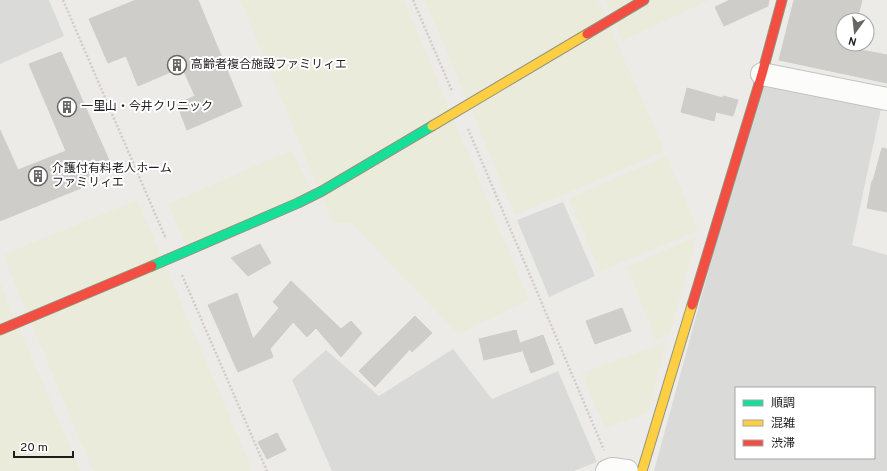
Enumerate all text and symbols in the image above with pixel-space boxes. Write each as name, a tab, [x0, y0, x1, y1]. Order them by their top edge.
north arrow	[835, 12, 875, 52]
text: N	[847, 33, 858, 48]
building icon: 高齢者複合施設ファミリィエ	[166, 54, 188, 76]
place label: 高齢者複合施設ファミリィエ	[191, 57, 347, 73]
building icon: 一里山・今井クリニック	[56, 96, 78, 118]
place label: 一里山・今井クリニック	[81, 99, 213, 115]
place label: 介護付有料老人ホーム ファミリィエ	[52, 161, 172, 191]
building icon: 介護付有料老人ホーム ファミリィエ	[27, 165, 49, 187]
legend	[735, 387, 875, 459]
text: 順調	[771, 396, 795, 412]
text: 混雑	[771, 416, 795, 432]
scale bar	[14, 433, 73, 459]
text: 渋滞	[771, 436, 795, 452]
text: 20 m	[20, 440, 48, 456]

